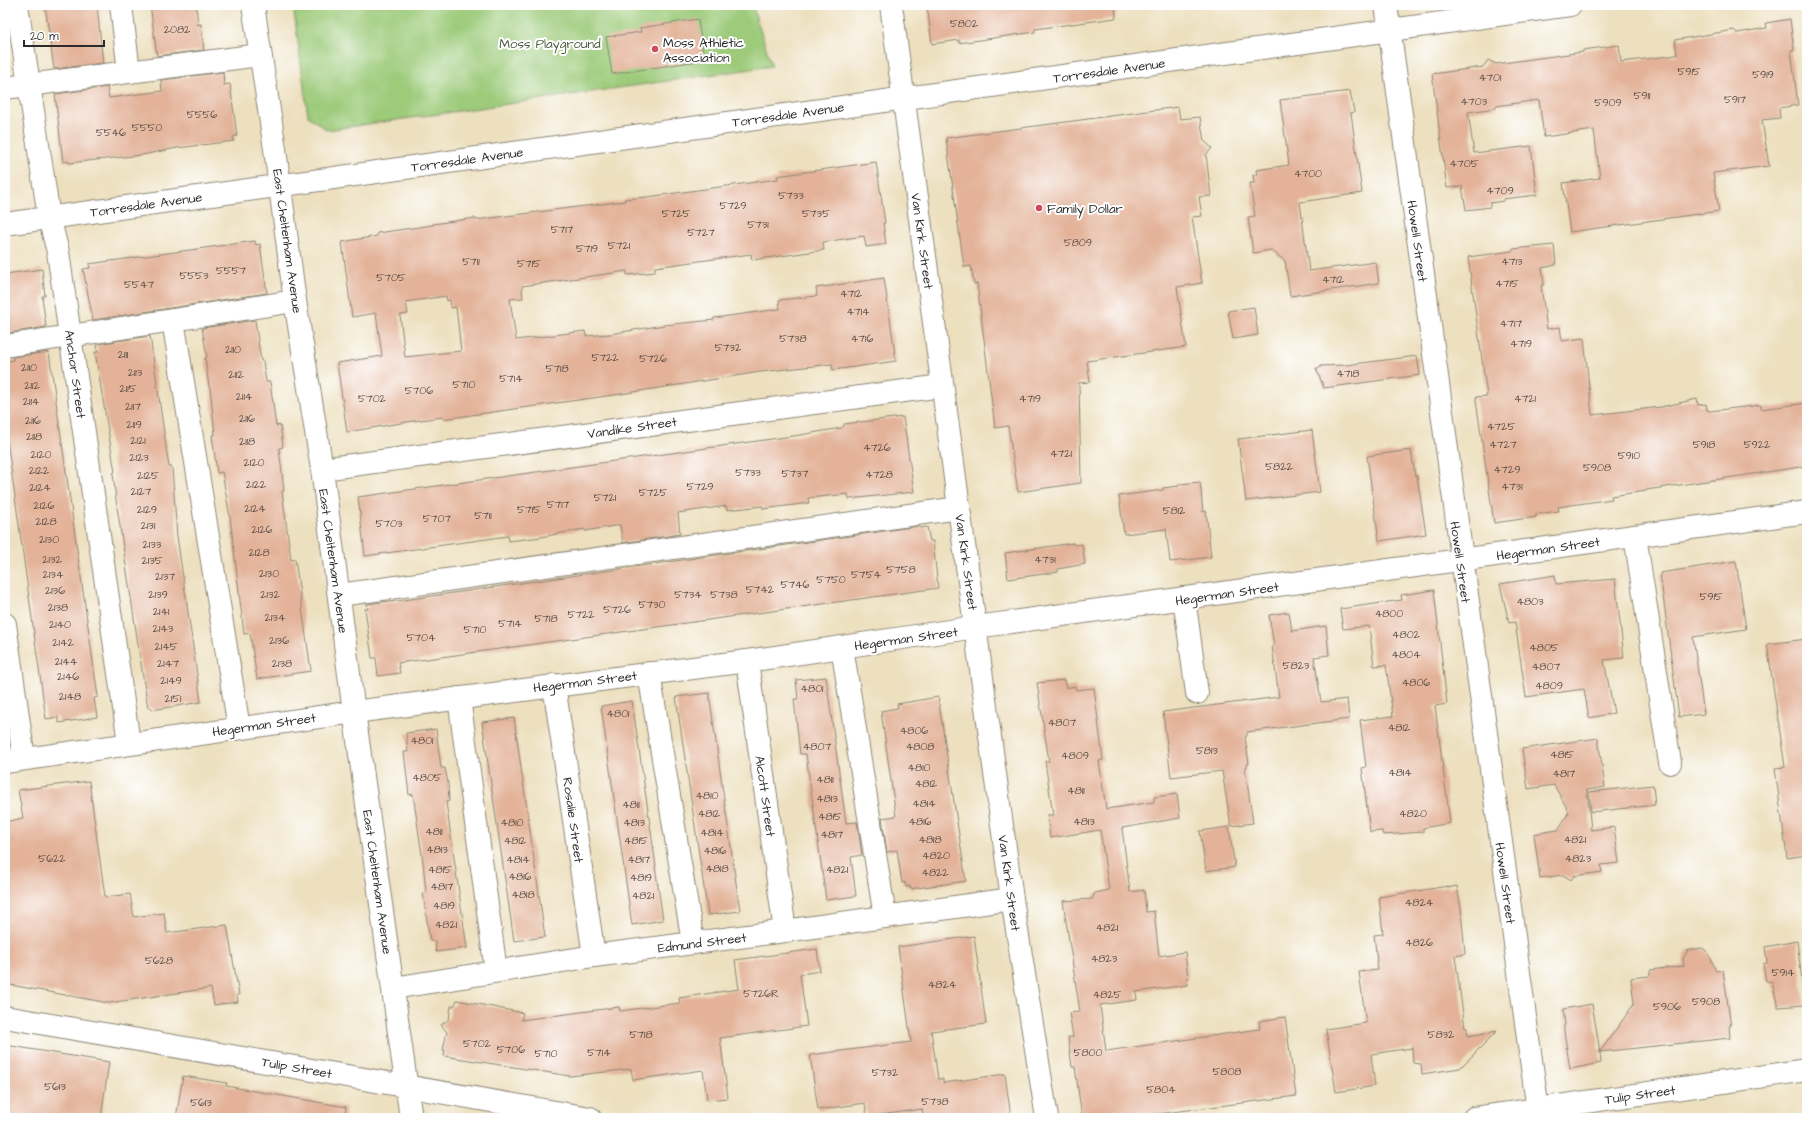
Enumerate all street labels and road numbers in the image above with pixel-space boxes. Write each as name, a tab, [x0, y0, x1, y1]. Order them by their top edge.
street label: Torresdale Avenue	[1052, 54, 1166, 88]
street label: Torresdale Avenue	[731, 98, 845, 132]
street label: Torresdale Avenue	[410, 143, 524, 177]
street label: East Cheltenham Avenue	[268, 168, 306, 314]
street label: Torresdale Avenue	[89, 188, 203, 222]
street label: Van Kirk Street	[906, 192, 938, 291]
street label: Howell Street	[1402, 199, 1432, 284]
street label: Anchor Street	[60, 329, 90, 420]
street label: Vandike Street	[586, 413, 679, 443]
street label: East Cheltenham Avenue	[314, 488, 352, 634]
street label: Van Kirk Street	[950, 513, 982, 612]
street label: Howell Street	[1445, 520, 1475, 605]
street label: Hegerman Street	[1495, 533, 1602, 566]
street label: Hegerman Street	[1174, 578, 1281, 611]
street label: Hegerman Street	[853, 623, 960, 656]
street label: Hegerman Street	[532, 667, 639, 698]
street label: Hegerman Street	[211, 709, 318, 742]
street label: Alcott Street	[750, 754, 780, 839]
street label: Rosalie Street	[558, 776, 588, 865]
street label: East Cheltenham Avenue	[358, 809, 396, 955]
street label: Van Kirk Street	[993, 834, 1025, 933]
street label: Howell Street	[1490, 841, 1520, 926]
street label: Edmund Street	[657, 929, 748, 957]
street label: Tulip Street	[260, 1053, 334, 1083]
street label: Tulip Street	[1604, 1081, 1677, 1109]

